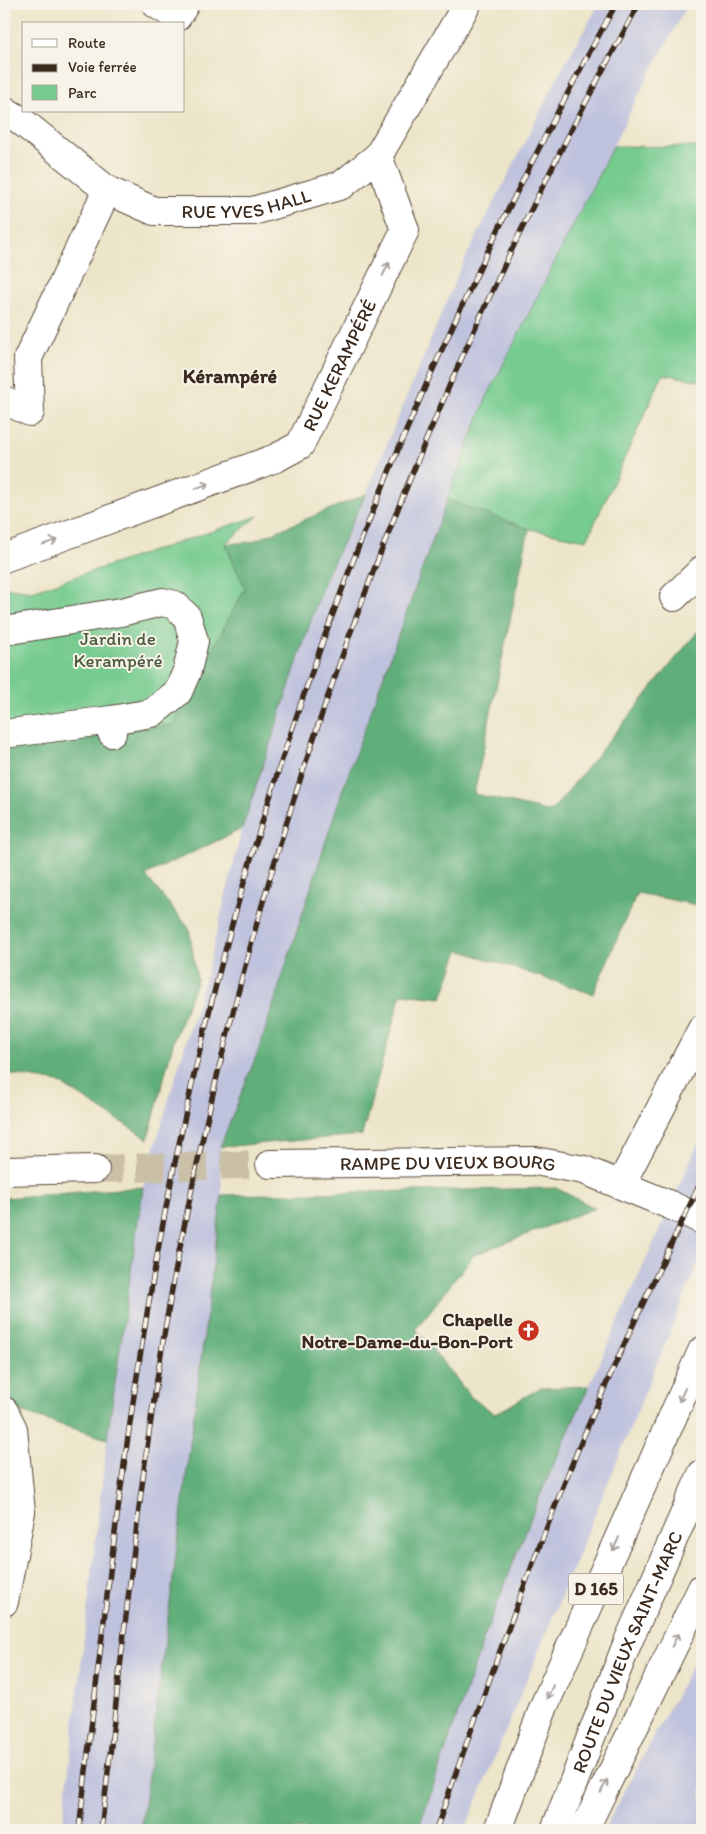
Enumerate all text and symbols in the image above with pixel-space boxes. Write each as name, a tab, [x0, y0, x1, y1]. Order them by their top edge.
legend	[22, 22, 185, 112]
text: Route	[68, 34, 106, 52]
text: Voie ferrée	[68, 58, 137, 76]
text: Parc	[68, 84, 97, 102]
street label: RUE YVES HALL	[181, 183, 314, 223]
one-way arrow	[381, 261, 391, 276]
street label: RUE KERAMPÉRÉ	[297, 295, 381, 435]
district label: Kérampéré	[183, 364, 278, 389]
one-way arrow	[194, 481, 209, 490]
one-way arrow	[41, 537, 57, 546]
park label: Jardin de Kerampéré	[74, 627, 163, 672]
street label: RAMPE DU VIEUX BOURG	[340, 1149, 558, 1176]
place label: Chapelle Notre-Dame-du-Bon-Port	[302, 1308, 513, 1353]
church icon: Chapelle Notre-Dame-du-Bon-Port	[517, 1318, 541, 1342]
one-way arrow	[677, 1387, 687, 1402]
street label: ROUTE DU VIEUX SAINT-MARC	[567, 1527, 687, 1776]
one-way arrow	[611, 1536, 621, 1551]
road number: D 165	[568, 1574, 624, 1605]
one-way arrow	[671, 1633, 680, 1648]
one-way arrow	[545, 1684, 555, 1699]
one-way arrow	[600, 1779, 609, 1794]

